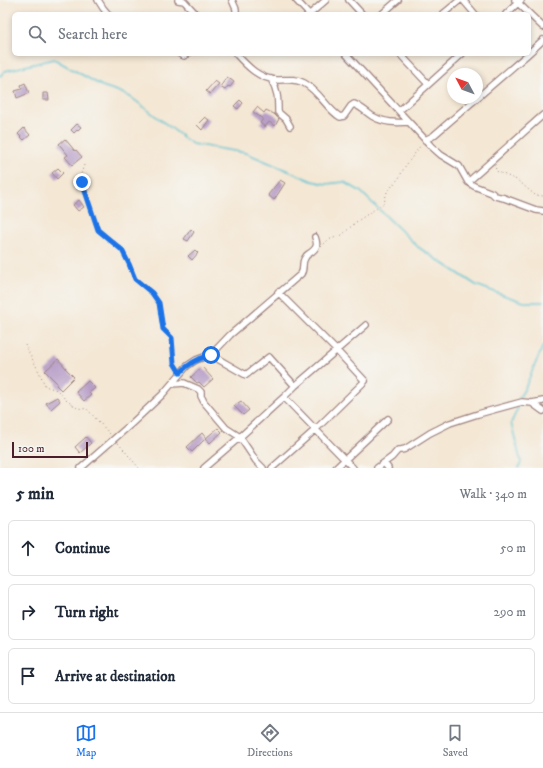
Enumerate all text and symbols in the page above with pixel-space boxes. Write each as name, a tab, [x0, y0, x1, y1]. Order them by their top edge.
search box	[12, 12, 531, 56]
icon: search	[26, 23, 48, 45]
text: Search here	[58, 25, 127, 44]
north arrow	[447, 68, 483, 104]
route end	[73, 173, 91, 191]
route start	[202, 346, 220, 364]
scale bar	[12, 440, 88, 459]
text: 100 m	[18, 442, 44, 456]
text: 5 min	[16, 483, 54, 505]
text: Walk · 340 m	[459, 486, 527, 502]
icon: ahead	[17, 537, 39, 559]
text: Continue	[55, 539, 110, 558]
text: 50 m	[500, 540, 526, 556]
icon: right	[17, 601, 39, 623]
text: Turn right	[55, 603, 118, 622]
text: 290 m	[494, 604, 526, 620]
icon: arrive	[17, 665, 39, 687]
text: Arrive at destination	[55, 667, 175, 686]
tab: Map	[75, 722, 97, 760]
tab: Directions	[247, 722, 293, 760]
tab: Saved	[443, 722, 468, 760]

